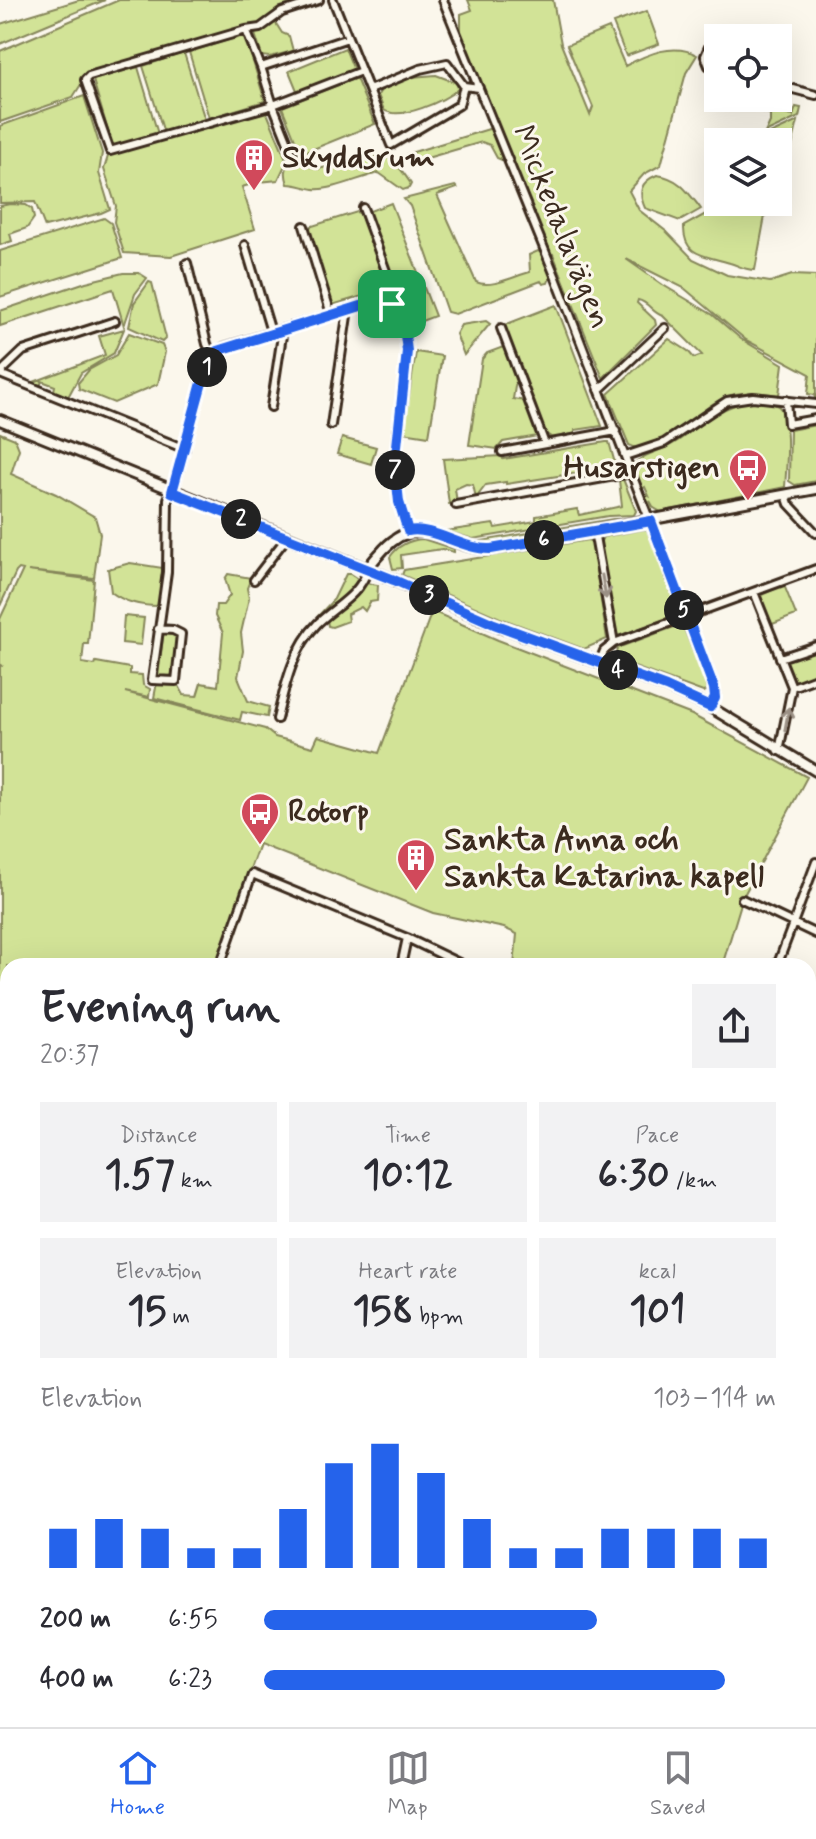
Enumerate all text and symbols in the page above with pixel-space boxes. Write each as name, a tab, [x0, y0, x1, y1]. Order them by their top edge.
map controls	[704, 24, 792, 216]
button: locate	[704, 24, 792, 112]
street label: Mickedalavägen	[501, 119, 621, 335]
button: layers	[704, 128, 792, 216]
building icon: Skyddsrum	[233, 137, 275, 192]
place label: Skyddsrum	[282, 137, 435, 179]
pin	[358, 270, 426, 338]
icon: arrive	[370, 282, 414, 326]
pin: 1	[187, 347, 227, 387]
text: 1	[202, 353, 212, 381]
place label: Husarstigen	[564, 447, 720, 490]
bus stop icon: Husarstigen	[727, 447, 769, 502]
pin: 7	[375, 450, 415, 490]
text: 7	[388, 456, 402, 484]
pin: 2	[221, 499, 261, 539]
text: 2	[236, 505, 246, 533]
pin: 6	[524, 520, 564, 560]
text: 6	[538, 526, 550, 554]
one-way arrow	[597, 574, 612, 599]
pin: 3	[409, 575, 449, 615]
text: 3	[424, 581, 434, 609]
pin: 5	[664, 590, 704, 630]
text: 5	[677, 596, 691, 624]
pin: 4	[598, 650, 638, 690]
text: 4	[612, 656, 624, 684]
one-way arrow	[780, 707, 795, 732]
bus stop icon: Rotorp	[239, 791, 281, 846]
place label: Rotorp	[288, 791, 369, 833]
place label: Sankta Anna och Sankta Katarina kapell	[444, 819, 764, 898]
building icon: Sankta Anna och Sankta Katarina kapell	[395, 837, 437, 892]
text: Evening run	[40, 980, 280, 1038]
button: share	[692, 984, 776, 1068]
text: 20:37	[40, 1039, 99, 1073]
text: Distance	[120, 1122, 197, 1150]
text: Time	[385, 1122, 431, 1150]
text: Pace	[635, 1122, 679, 1150]
text: 1.57	[104, 1150, 175, 1202]
text: 10:12	[363, 1150, 453, 1202]
text: 6:30	[597, 1150, 670, 1202]
text: km	[175, 1167, 213, 1195]
text: /km	[670, 1167, 717, 1195]
text: Elevation	[115, 1258, 202, 1286]
text: Heart rate	[359, 1258, 457, 1286]
text: kcal	[639, 1258, 676, 1286]
text: 15	[127, 1286, 167, 1338]
text: 158	[352, 1286, 413, 1338]
text: 101	[629, 1286, 685, 1338]
text: m	[167, 1303, 190, 1331]
text: bpm	[413, 1303, 464, 1331]
text: Elevation	[40, 1382, 142, 1416]
text: 103–114 m	[653, 1382, 776, 1416]
text: 200 m	[40, 1603, 111, 1637]
text: 6:55	[168, 1603, 218, 1637]
text: 400 m	[40, 1663, 113, 1697]
text: 6:23	[168, 1663, 212, 1697]
tab: Home	[110, 1746, 165, 1822]
tab: Map	[386, 1746, 430, 1822]
tab: Saved	[650, 1746, 706, 1822]

